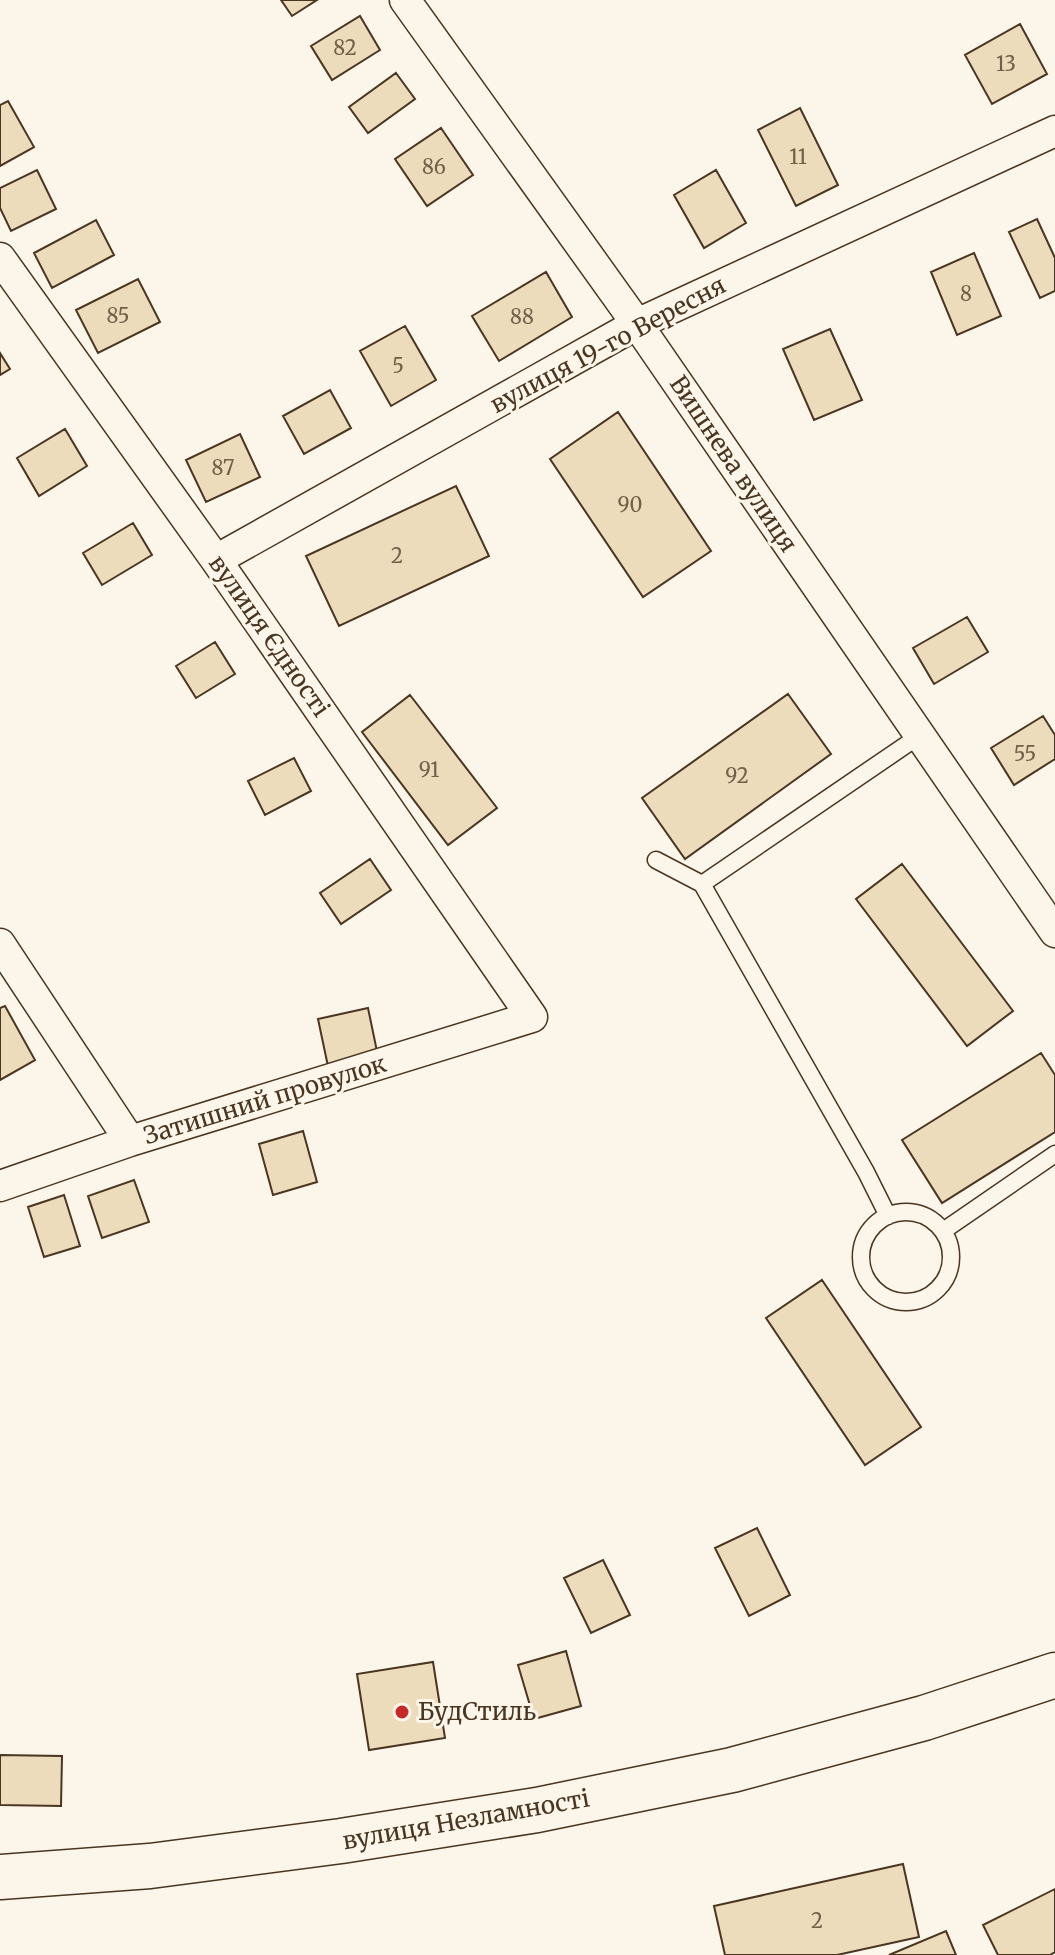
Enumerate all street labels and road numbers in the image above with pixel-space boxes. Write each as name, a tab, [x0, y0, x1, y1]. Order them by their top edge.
street label: вулиця 19-го Вересня	[485, 269, 731, 420]
street label: Вишнева вулиця	[663, 369, 804, 558]
street label: вулиця Єдності	[202, 549, 337, 723]
street label: Затишний провулок	[140, 1048, 390, 1151]
street label: вулиця Незламності	[340, 1782, 592, 1857]

